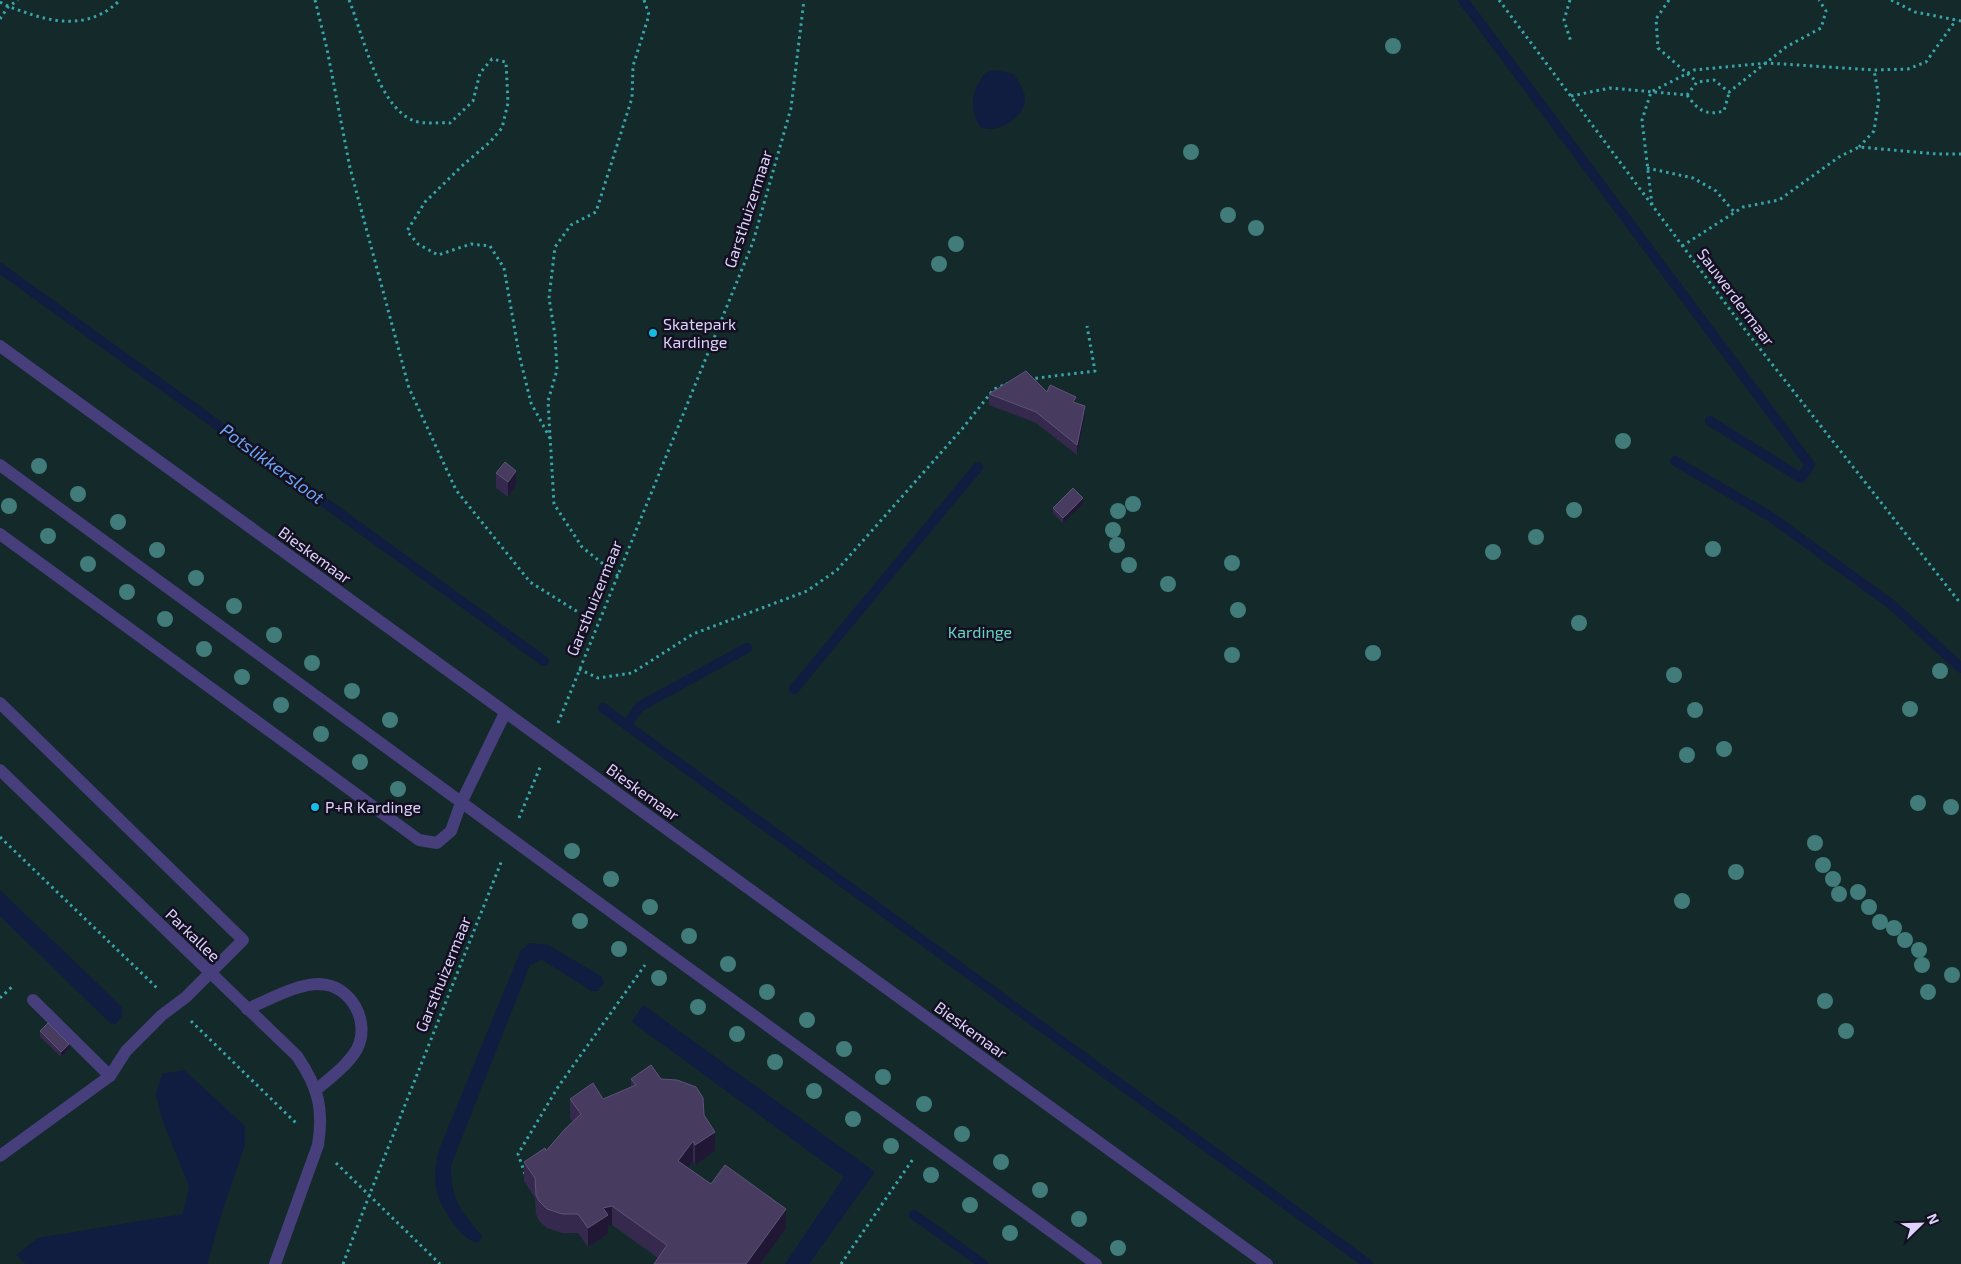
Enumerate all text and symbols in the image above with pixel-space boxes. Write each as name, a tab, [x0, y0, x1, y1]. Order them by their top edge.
street label: Garsthuizermaar	[719, 147, 776, 270]
street label: Sauwerdermaar	[1694, 244, 1780, 350]
place label: Skatepark Kardinge	[663, 314, 736, 351]
marker: Skatepark Kardinge	[647, 327, 659, 339]
water label: Potslikkersloot	[216, 418, 329, 508]
street label: Bieskemaar	[275, 522, 356, 588]
street label: Garsthuizermaar	[562, 537, 626, 658]
park label: Kardinge	[948, 622, 1012, 641]
street label: Bieskemaar	[603, 759, 684, 825]
place label: P+R Kardinge	[325, 797, 421, 816]
marker: P+R Kardinge	[309, 801, 321, 813]
street label: Parkallee	[162, 904, 224, 965]
street label: Garsthuizermaar	[411, 913, 475, 1034]
street label: Bieskemaar	[931, 997, 1012, 1063]
north arrow	[1896, 1199, 1946, 1249]
text: N	[1924, 1211, 1943, 1227]

